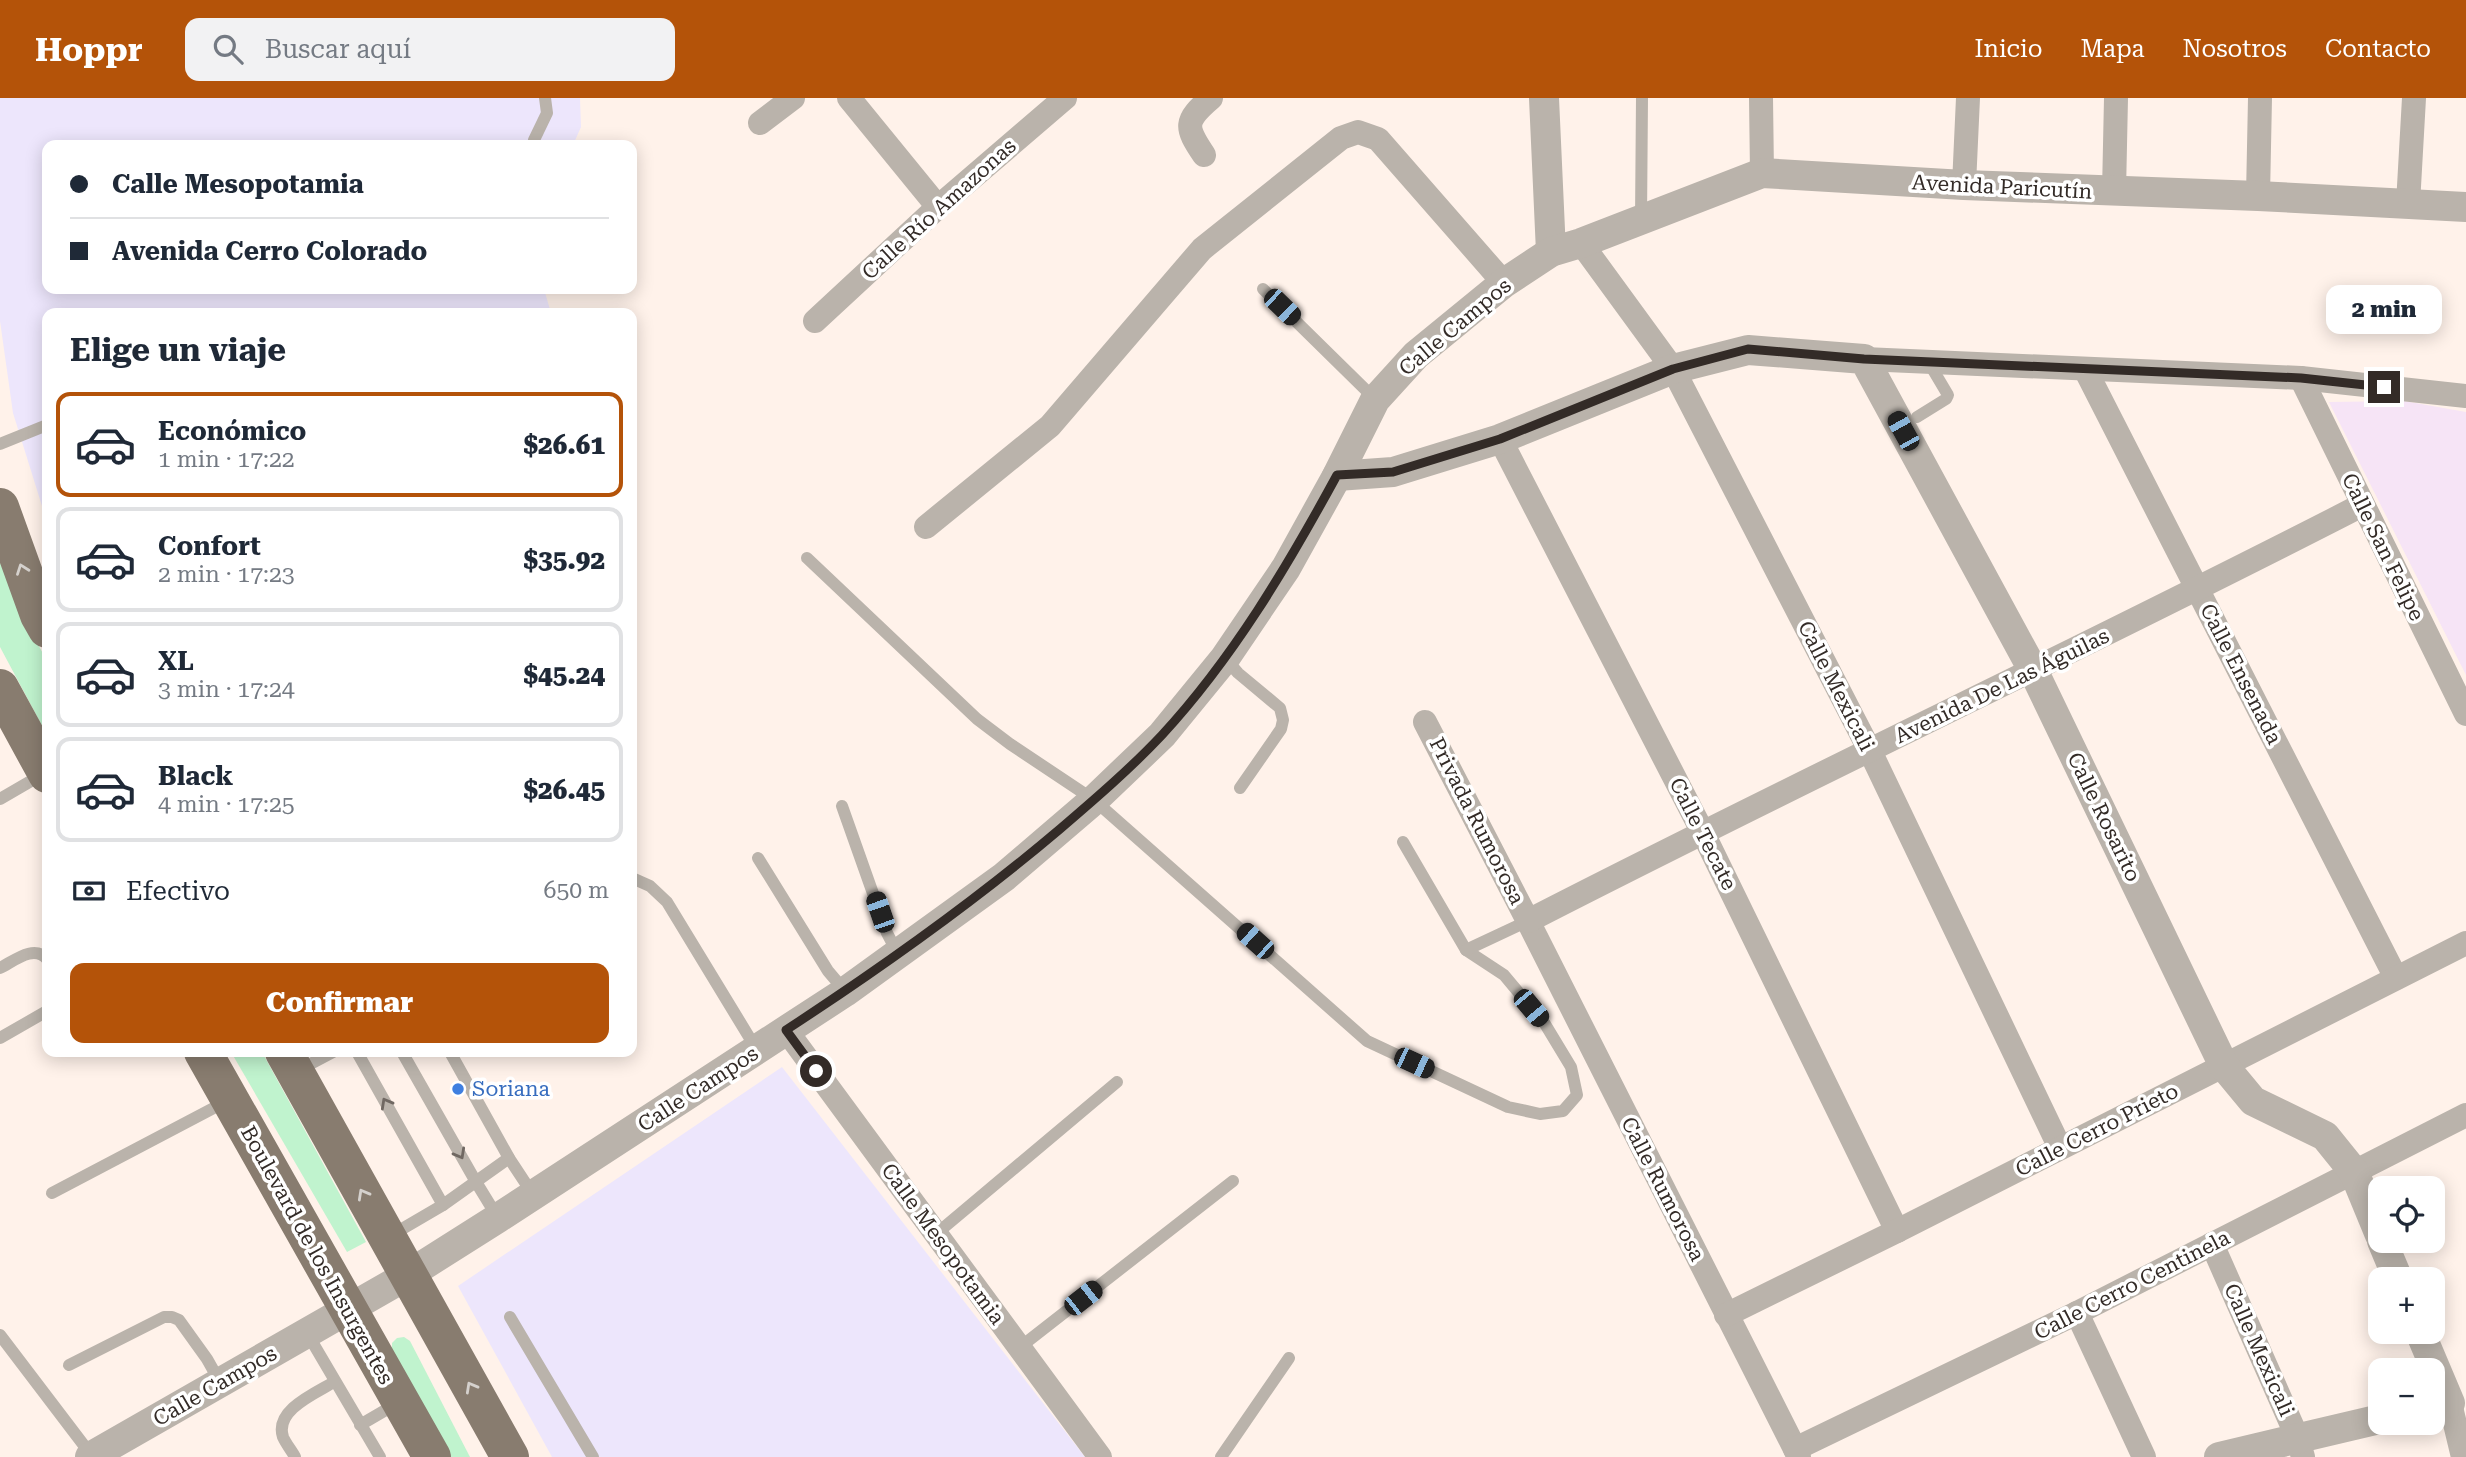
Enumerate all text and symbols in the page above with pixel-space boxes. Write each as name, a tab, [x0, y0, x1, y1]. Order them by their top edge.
search box	[185, 18, 675, 81]
text: Hoppr	[35, 30, 143, 69]
icon: search	[209, 30, 247, 68]
text: Buscar aquí	[265, 34, 411, 64]
text: Inicio	[1974, 35, 2042, 63]
text: Mapa	[2080, 35, 2145, 63]
text: Nosotros	[2183, 35, 2287, 63]
text: Contacto	[2325, 35, 2431, 63]
street label: Calle Río Amazonas	[857, 134, 1021, 284]
text: Calle Mesopotamia	[112, 169, 364, 199]
street label: Avenida Paricutín	[1911, 170, 2093, 204]
text: Avenida Cerro Colorado	[112, 236, 427, 266]
street label: Calle Campos	[1394, 273, 1516, 381]
car	[1260, 285, 1305, 329]
callout: 2 min	[2326, 286, 2442, 334]
text: 2 min	[2352, 296, 2416, 323]
text: Elige un viaje	[70, 331, 286, 369]
route end	[2368, 371, 2400, 403]
car	[1884, 408, 1923, 454]
icon: car	[74, 413, 137, 476]
text: Económico	[158, 416, 306, 446]
text: $26.61	[524, 430, 605, 460]
text: 1 min · 17:22	[158, 446, 295, 473]
street label: Calle San Felipe	[2337, 469, 2429, 625]
icon: car	[74, 528, 137, 591]
text: Confort	[158, 531, 261, 561]
text: $35.92	[524, 545, 605, 575]
text: 2 min · 17:23	[158, 561, 295, 588]
one-way arrow	[17, 563, 31, 575]
street label: Calle Ensenada	[2195, 600, 2287, 749]
street label: Calle Mexicali	[1793, 617, 1879, 755]
street label: Avenida De Las Águilas	[1891, 623, 2113, 748]
icon: car	[74, 643, 137, 706]
text: XL	[158, 646, 194, 676]
text: $45.24	[524, 660, 605, 690]
text: 3 min · 17:24	[158, 676, 295, 703]
street label: Privada Rumorosa	[1425, 734, 1530, 909]
street label: Calle Rosarito	[2062, 749, 2146, 885]
icon: car	[74, 758, 137, 821]
text: Black	[158, 761, 233, 791]
street label: Calle Tecate	[1664, 774, 1742, 894]
text: $26.45	[524, 775, 605, 805]
text: 4 min · 17:25	[158, 791, 295, 818]
icon: cash	[70, 872, 108, 910]
text: Efectivo	[126, 876, 230, 906]
text: 650 m	[544, 877, 609, 904]
car	[864, 889, 897, 935]
car	[1233, 919, 1278, 963]
button: Confirmar	[70, 963, 609, 1043]
car	[1510, 985, 1553, 1031]
street label: Calle Campos	[633, 1041, 763, 1137]
car	[1391, 1045, 1438, 1081]
route start	[800, 1055, 832, 1087]
place label: Soriana	[472, 1077, 551, 1101]
street label: Calle Cerro Prieto	[2012, 1079, 2182, 1181]
marker: Soriana	[450, 1081, 466, 1097]
one-way arrow	[381, 1097, 394, 1110]
street label: Calle Rumorosa	[1616, 1113, 1710, 1265]
street label: Boulevard de los Insurgentes	[236, 1122, 398, 1388]
one-way arrow	[452, 1147, 465, 1159]
street label: Calle Mesopotamia	[876, 1159, 1010, 1330]
map controls	[2368, 1176, 2445, 1435]
button: locate	[2368, 1176, 2445, 1253]
one-way arrow	[358, 1189, 371, 1201]
street label: Calle Cerro Centinela	[2030, 1225, 2234, 1345]
button: +	[2368, 1267, 2445, 1344]
car	[1060, 1277, 1107, 1319]
street label: Calle Mexicali	[2219, 1280, 2299, 1420]
street label: Calle Campos	[149, 1341, 281, 1431]
button: −	[2368, 1358, 2445, 1435]
one-way arrow	[466, 1382, 479, 1395]

